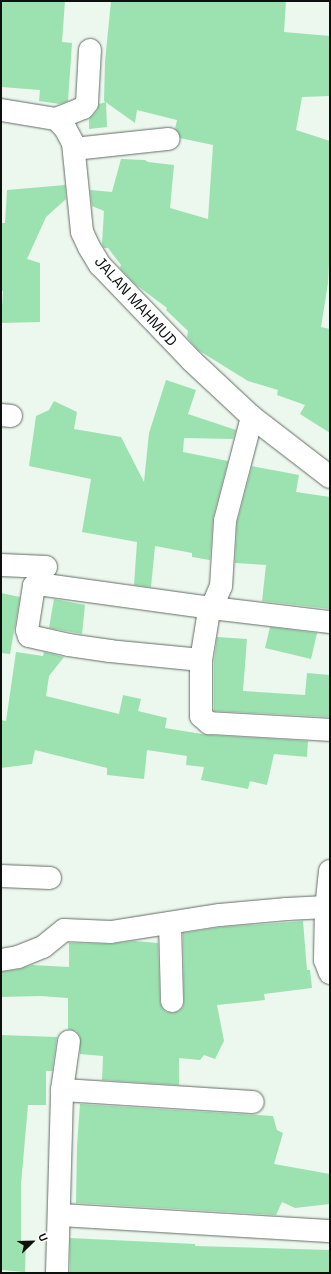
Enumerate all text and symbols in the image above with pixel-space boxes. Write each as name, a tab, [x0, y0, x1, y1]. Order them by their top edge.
street label: JALAN MAHMUD	[91, 252, 181, 350]
north arrow	[12, 1222, 52, 1262]
text: U	[35, 1231, 51, 1243]

